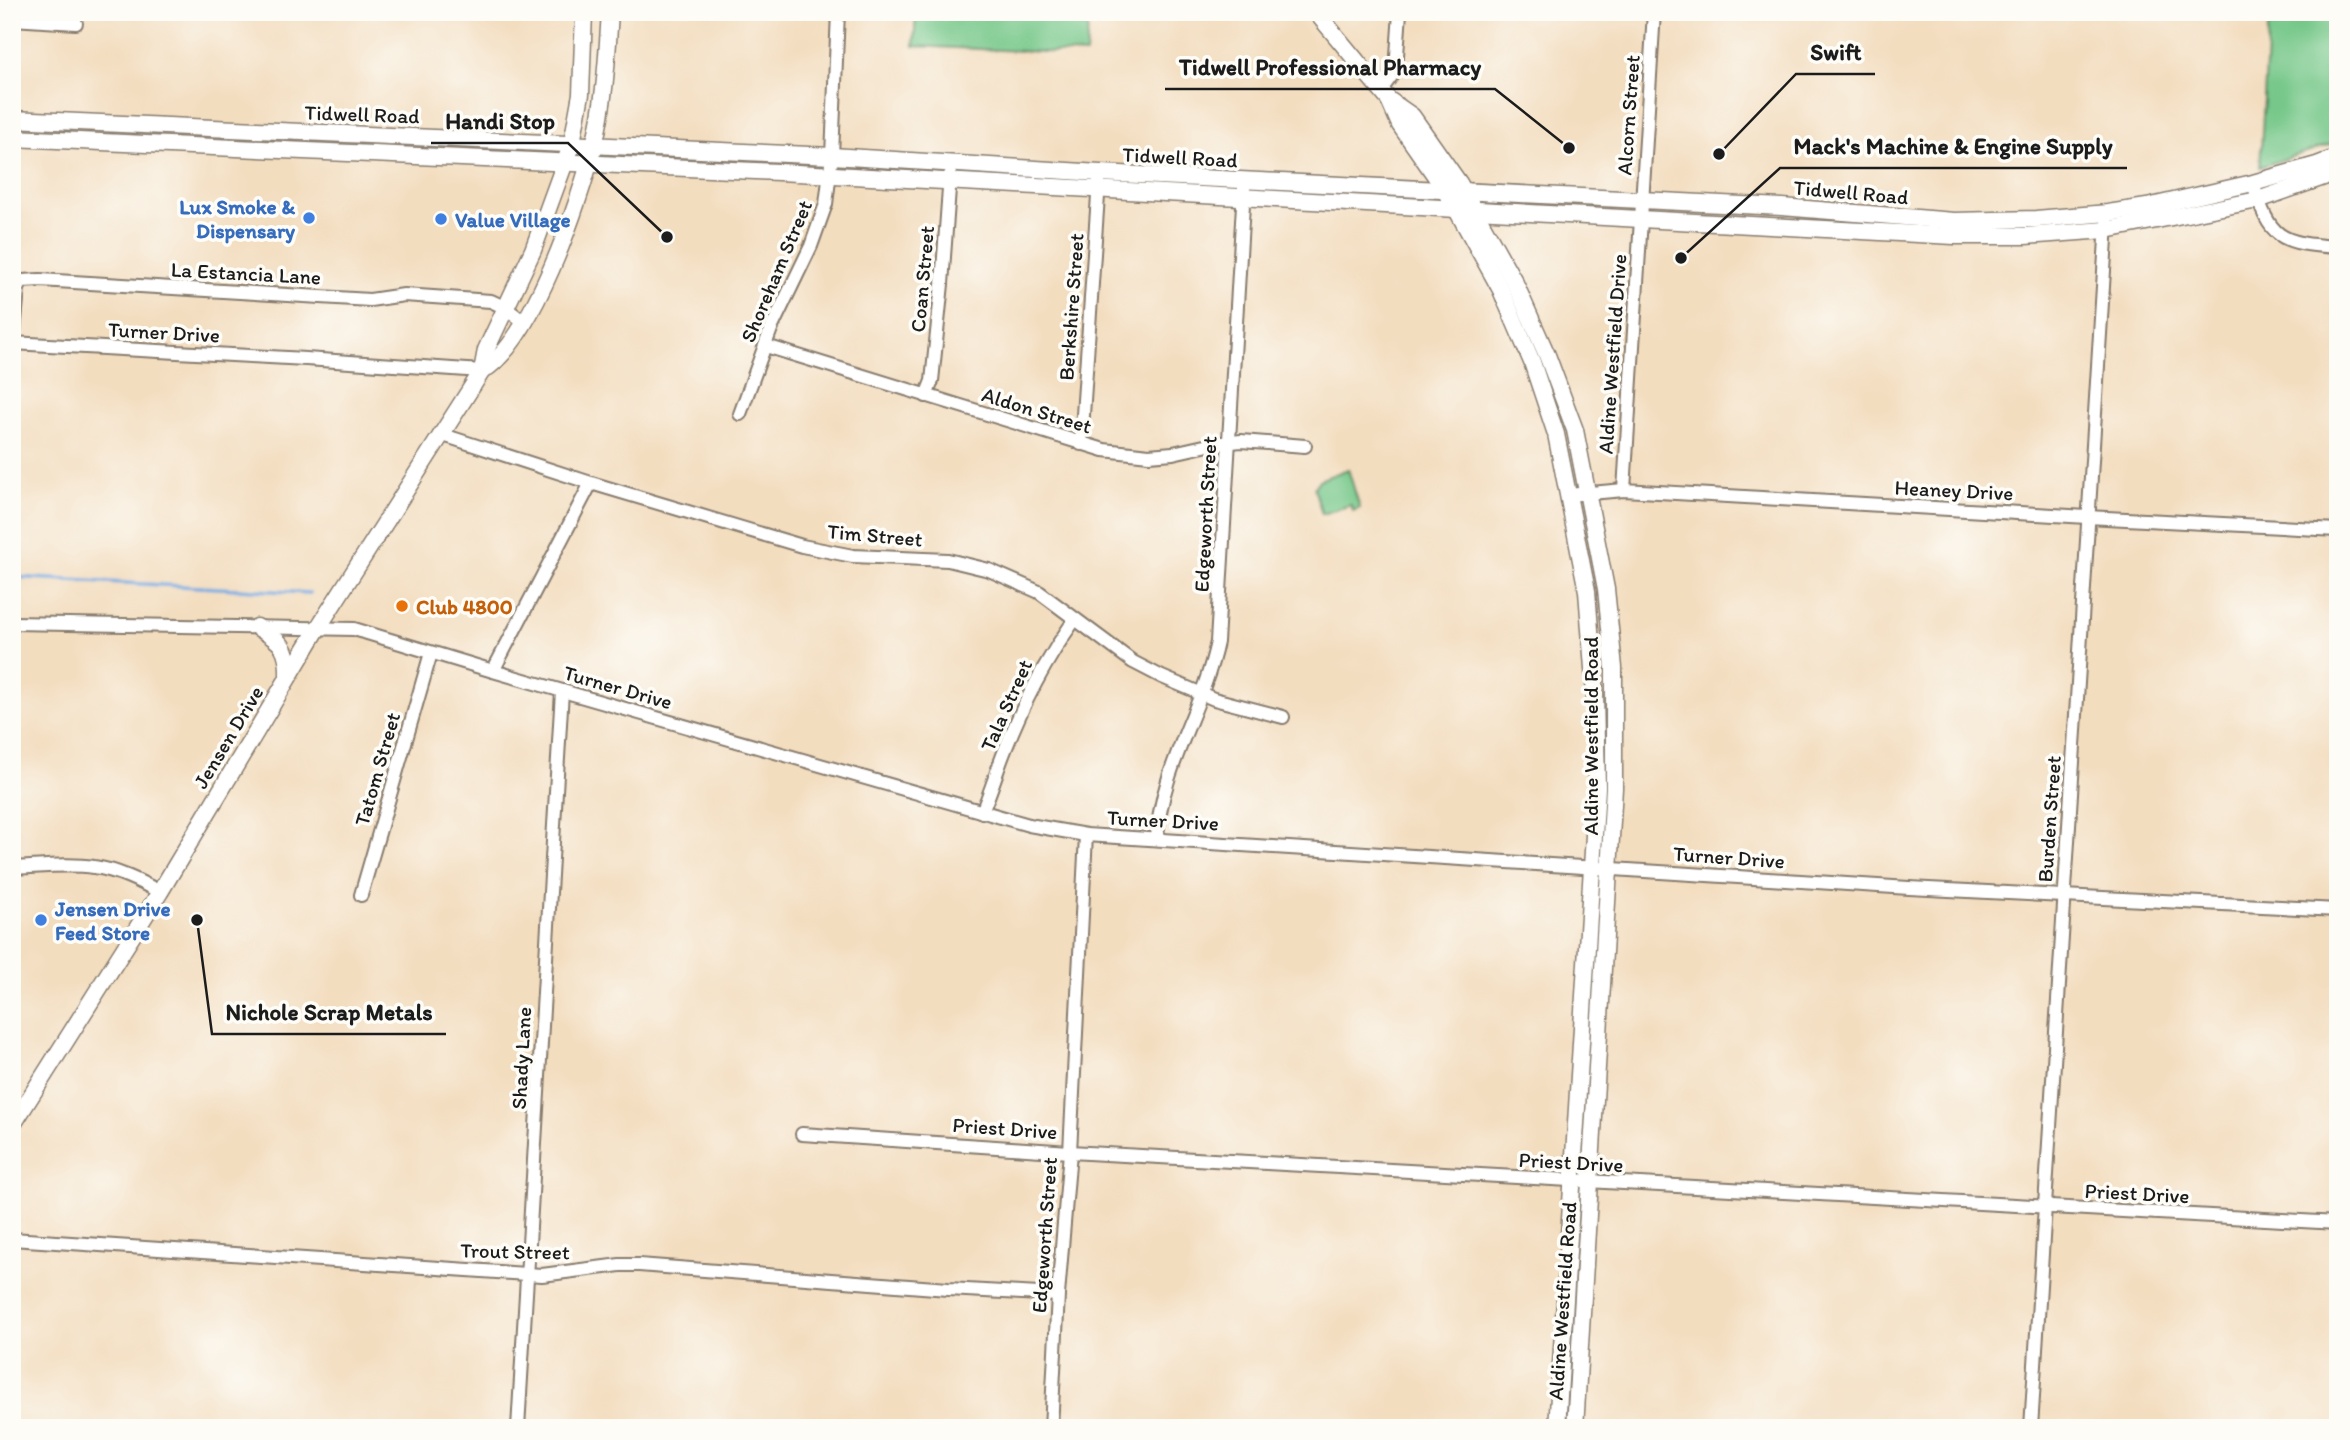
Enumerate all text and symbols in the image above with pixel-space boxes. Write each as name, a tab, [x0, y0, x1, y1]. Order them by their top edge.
callout: Swift	[1796, 30, 1875, 74]
text: Swift	[1810, 38, 1862, 66]
callout: Tidwell Professional Pharmacy	[1165, 45, 1495, 89]
text: Tidwell Professional Pharmacy	[1178, 53, 1481, 81]
street label: Alcorn Street	[1611, 54, 1645, 176]
street label: Tidwell Road	[304, 99, 420, 129]
callout: Handi Stop	[431, 99, 568, 143]
text: Handi Stop	[445, 107, 555, 135]
callout: Mack's Machine & Engine Supply	[1780, 124, 2127, 168]
text: Mack's Machine & Engine Supply	[1793, 132, 2113, 160]
street label: Tidwell Road	[1122, 142, 1238, 172]
street label: Tidwell Road	[1793, 175, 1909, 209]
place label: Lux Smoke & Dispensary	[179, 194, 296, 244]
street label: Shoreham Street	[735, 196, 817, 346]
place label: Value Village	[455, 207, 571, 233]
marker: Lux Smoke & Dispensary	[301, 210, 317, 226]
marker: Value Village	[433, 211, 449, 227]
street label: Coan Street	[905, 224, 939, 333]
street label: Berkshire Street	[1053, 232, 1089, 381]
street label: Aldine Westfield Drive	[1593, 253, 1631, 455]
street label: La Estancia Lane	[170, 257, 322, 289]
street label: Turner Drive	[108, 317, 220, 347]
street label: Aldon Street	[979, 381, 1095, 439]
street label: Edgeworth Street	[1188, 435, 1222, 593]
street label: Heaney Drive	[1894, 474, 2014, 506]
street label: Tim Street	[826, 518, 924, 552]
place label: Club 4800	[416, 594, 513, 619]
marker: Club 4800	[394, 598, 410, 614]
street label: Aldine Westfield Road	[1578, 637, 1603, 835]
street label: Tala Street	[975, 655, 1037, 755]
street label: Turner Drive	[561, 660, 675, 714]
street label: Jensen Drive	[188, 681, 268, 793]
street label: Tatom Street	[349, 709, 405, 829]
street label: Burden Street	[2032, 755, 2066, 883]
street label: Turner Drive	[1107, 805, 1219, 835]
street label: Turner Drive	[1672, 841, 1786, 873]
place label: Jensen Drive Feed Store	[54, 896, 170, 945]
marker: Jensen Drive Feed Store	[33, 912, 49, 928]
callout: Nichole Scrap Metals	[212, 990, 446, 1034]
text: Nichole Scrap Metals	[225, 998, 433, 1026]
street label: Shady Lane	[506, 1006, 536, 1110]
street label: Priest Drive	[952, 1112, 1058, 1144]
street label: Priest Drive	[1518, 1147, 1624, 1177]
street label: Edgeworth Street	[1026, 1156, 1062, 1314]
street label: Priest Drive	[2084, 1178, 2190, 1208]
street label: Aldine Westfield Road	[1543, 1201, 1581, 1401]
street label: Trout Street	[460, 1238, 570, 1264]

